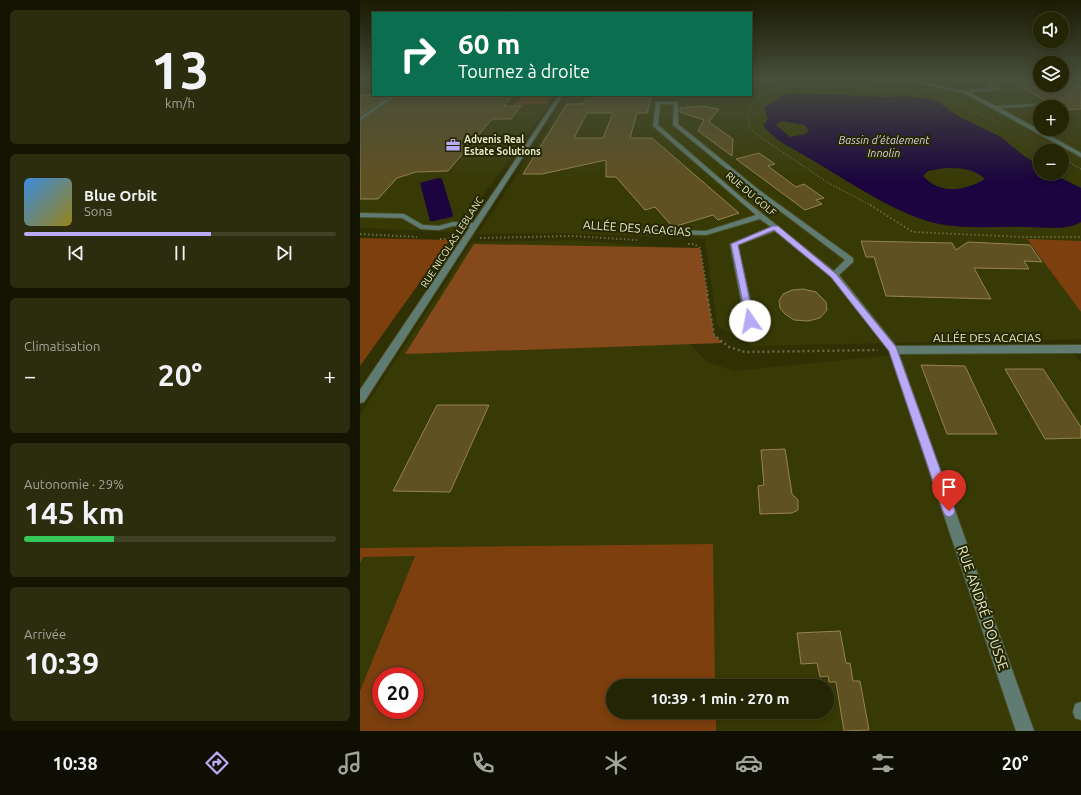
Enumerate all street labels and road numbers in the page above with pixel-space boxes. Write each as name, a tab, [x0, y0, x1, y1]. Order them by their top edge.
street label: RUE DU GOLF	[724, 170, 778, 218]
street label: RUE NICOLAS LEBLANC	[418, 194, 486, 290]
street label: ALLÉE DES ACACIAS	[583, 218, 691, 238]
street label: ALLÉE DES ACACIAS	[933, 331, 1041, 344]
street label: RUE ANDRÉ DOUSSE	[954, 543, 1013, 673]

